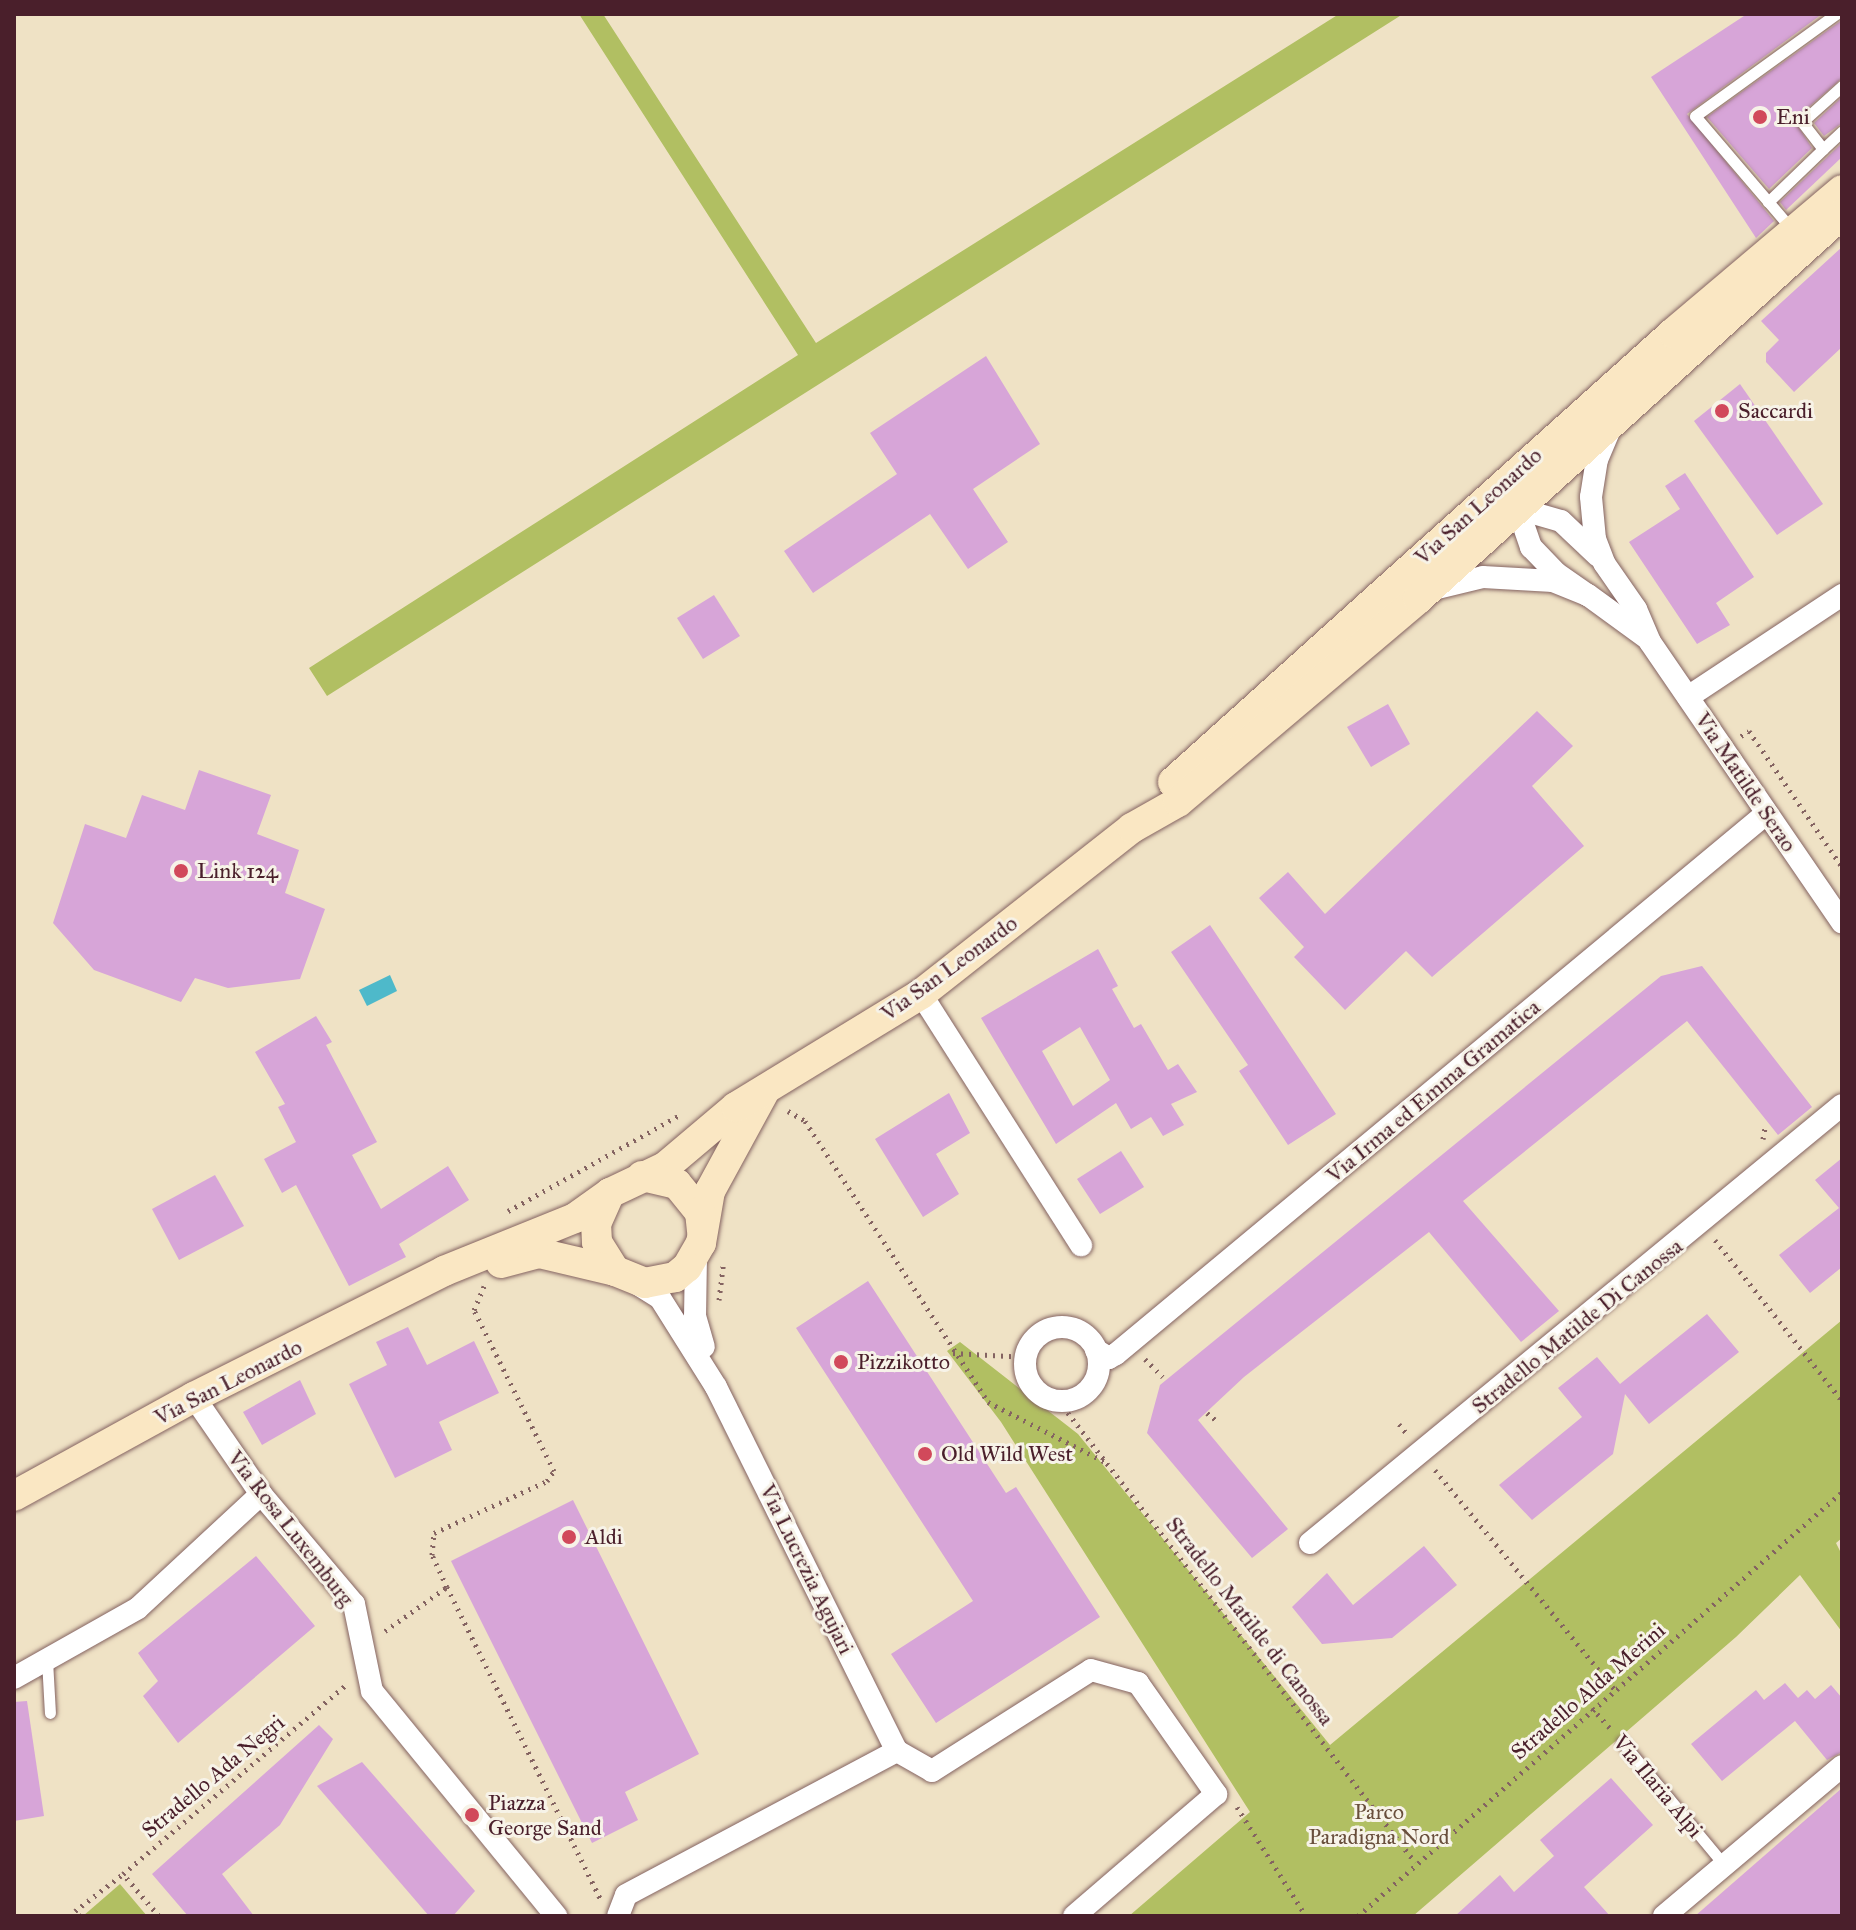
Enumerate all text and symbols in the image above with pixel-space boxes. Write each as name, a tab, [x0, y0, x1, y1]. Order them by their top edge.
place label: Eni	[1776, 104, 1810, 130]
marker: Eni	[1751, 108, 1769, 126]
place label: Saccardi	[1738, 398, 1813, 424]
marker: Saccardi	[1713, 402, 1731, 420]
street label: Via San Leonardo	[1409, 442, 1547, 570]
street label: Via Matilde Serao	[1690, 707, 1802, 857]
place label: Link 124	[197, 858, 278, 884]
marker: Link 124	[172, 862, 190, 880]
street label: Via San Leonardo	[876, 910, 1022, 1026]
street label: Via Irma ed Emma Gramatica	[1321, 994, 1545, 1188]
street label: Stradello Matilde Di Canossa	[1466, 1233, 1688, 1419]
street label: Via San Leonardo	[150, 1333, 306, 1431]
place label: Pizzikotto	[857, 1349, 950, 1375]
marker: Pizzikotto	[832, 1353, 850, 1371]
place label: Old Wild West	[941, 1441, 1073, 1467]
street label: Via Rosa Luxemburg	[222, 1445, 360, 1611]
marker: Old Wild West	[916, 1445, 934, 1463]
street label: Via Lucrezia Agujari	[754, 1480, 860, 1658]
street label: Stradello Matilde di Canossa	[1160, 1512, 1340, 1730]
place label: Aldi	[585, 1524, 623, 1550]
marker: Aldi	[560, 1528, 578, 1546]
street label: Stradello Alda Merini	[1506, 1617, 1670, 1765]
street label: Stradello Ada Negri	[136, 1709, 290, 1843]
street label: Via Ilaria Alpi	[1607, 1729, 1709, 1843]
place label: Piazza George Sand	[488, 1789, 602, 1840]
park label: Parco Paradigna Nord	[1309, 1798, 1449, 1850]
marker: Piazza George Sand	[463, 1806, 481, 1824]

